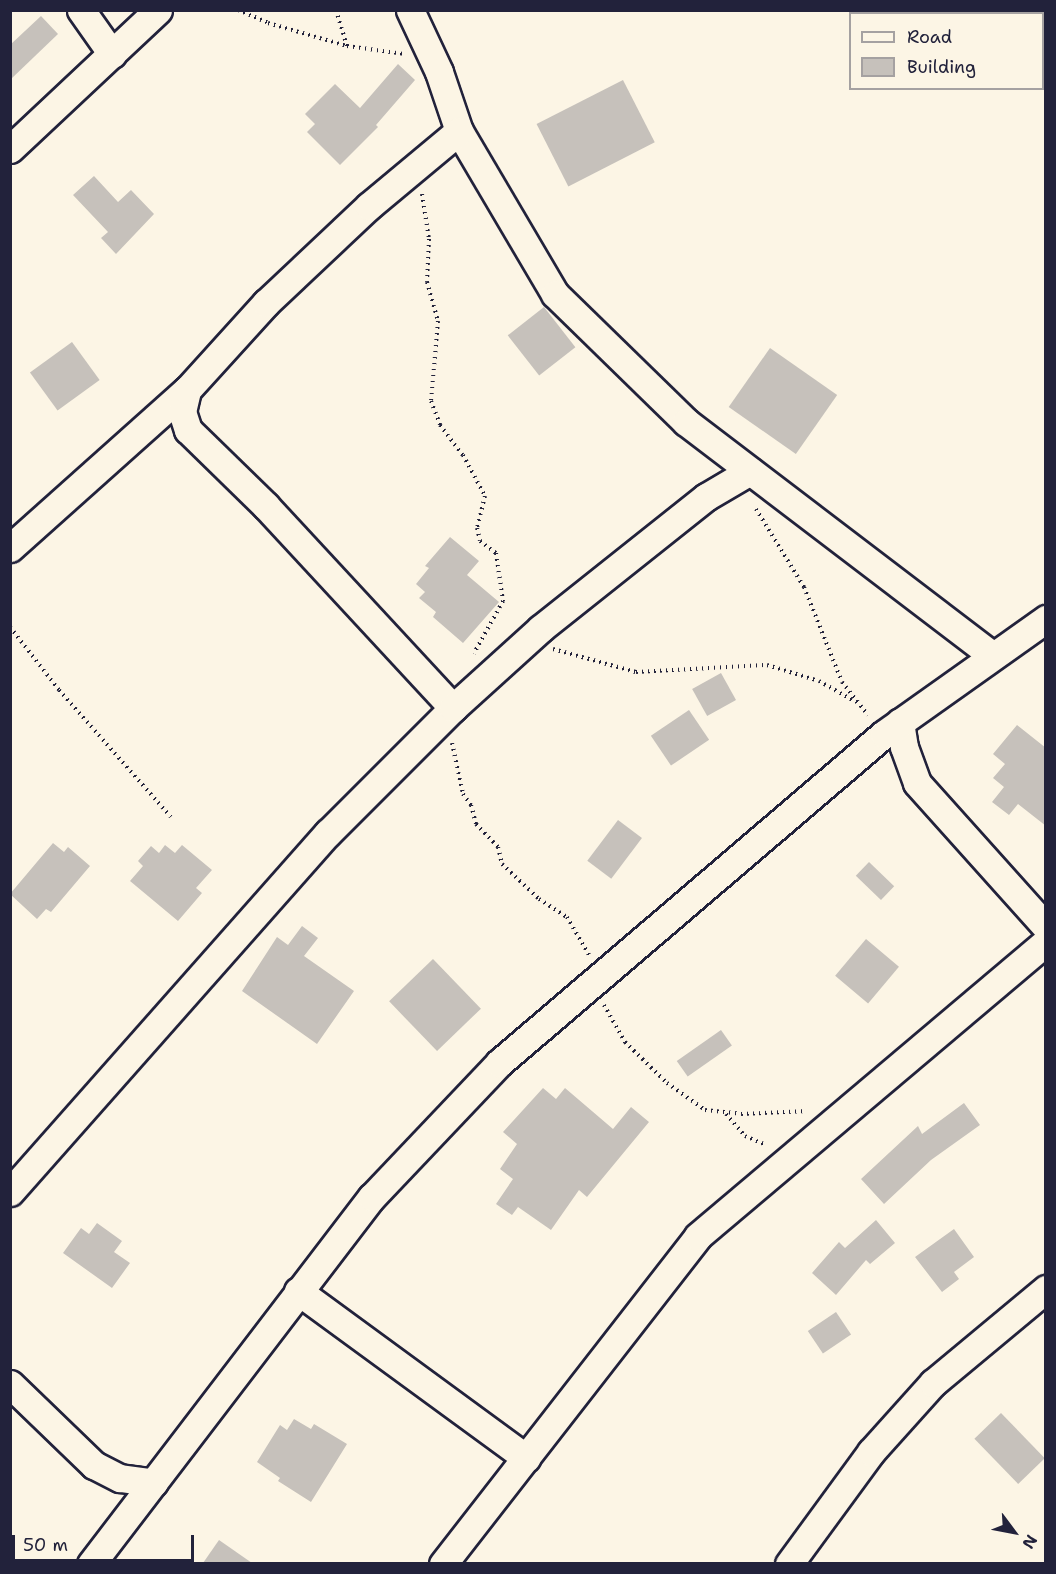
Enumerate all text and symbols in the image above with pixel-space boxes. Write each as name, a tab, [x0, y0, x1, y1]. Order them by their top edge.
legend	[849, 12, 1044, 90]
text: Road	[907, 25, 952, 49]
text: Building	[907, 55, 976, 79]
north arrow	[984, 1502, 1044, 1562]
scale bar	[15, 1523, 196, 1561]
text: N	[1017, 1531, 1042, 1553]
text: 50 m	[23, 1533, 68, 1557]

